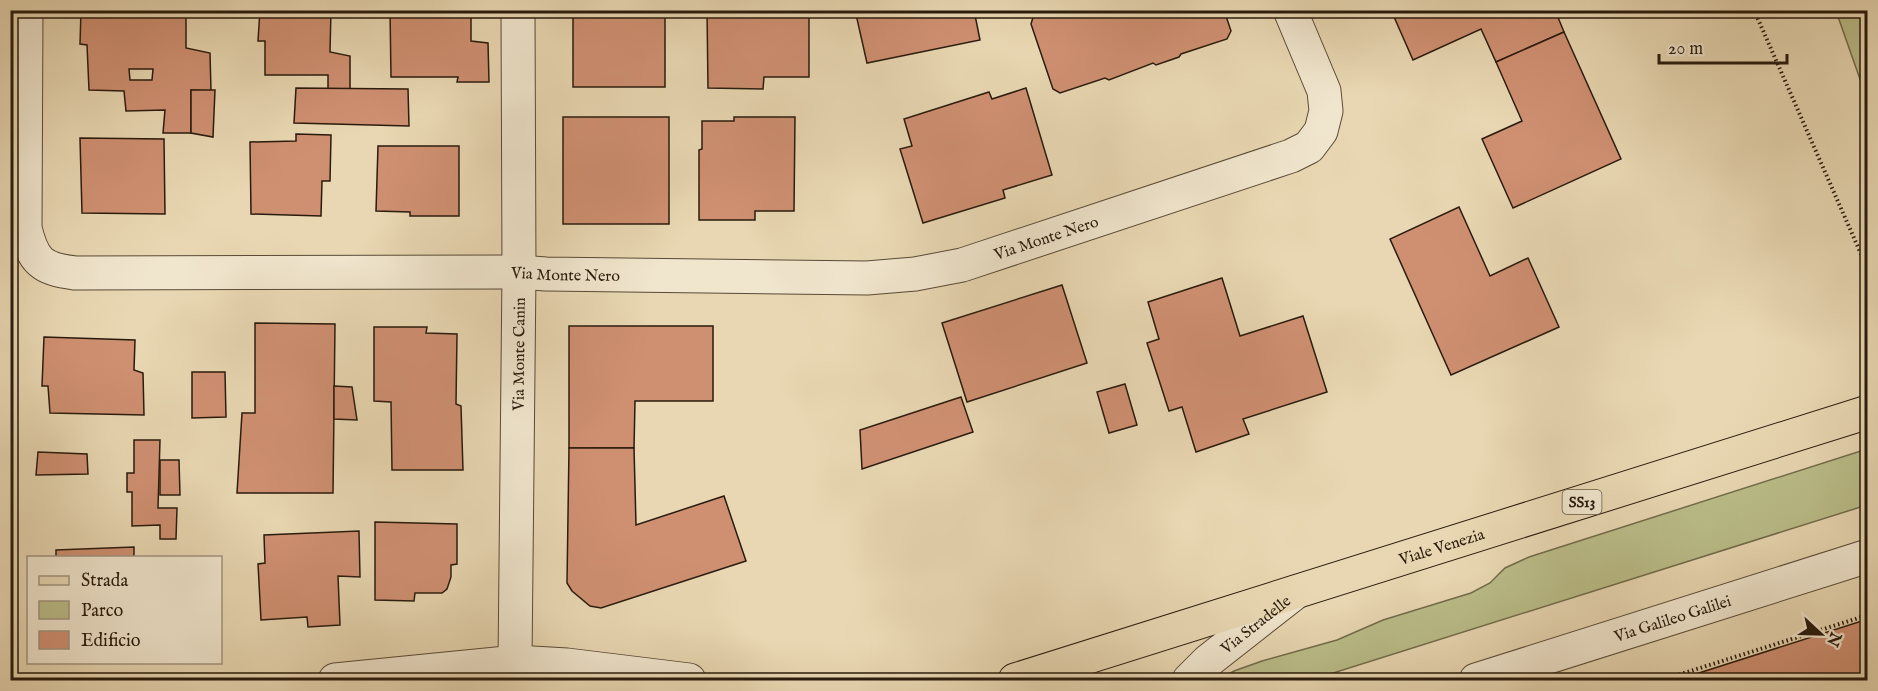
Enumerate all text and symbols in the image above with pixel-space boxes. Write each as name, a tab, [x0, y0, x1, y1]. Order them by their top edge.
scale bar	[1659, 27, 1786, 65]
text: 20 m	[1668, 38, 1703, 61]
street label: Via Monte Nero	[991, 212, 1102, 266]
street label: Via Monte Nero	[510, 264, 620, 287]
street label: Via Monte Canin	[510, 297, 531, 412]
road number: SS13	[1562, 490, 1602, 514]
street label: Viale Venezia	[1396, 525, 1487, 571]
legend	[27, 556, 222, 664]
text: Strada	[81, 570, 128, 593]
street label: Via Stradelle	[1217, 592, 1296, 660]
street label: Via Galileo Galilei	[1611, 592, 1734, 648]
text: Parco	[81, 600, 123, 623]
north arrow	[1791, 604, 1851, 664]
text: N	[1821, 628, 1845, 649]
text: Edificio	[81, 630, 141, 653]

